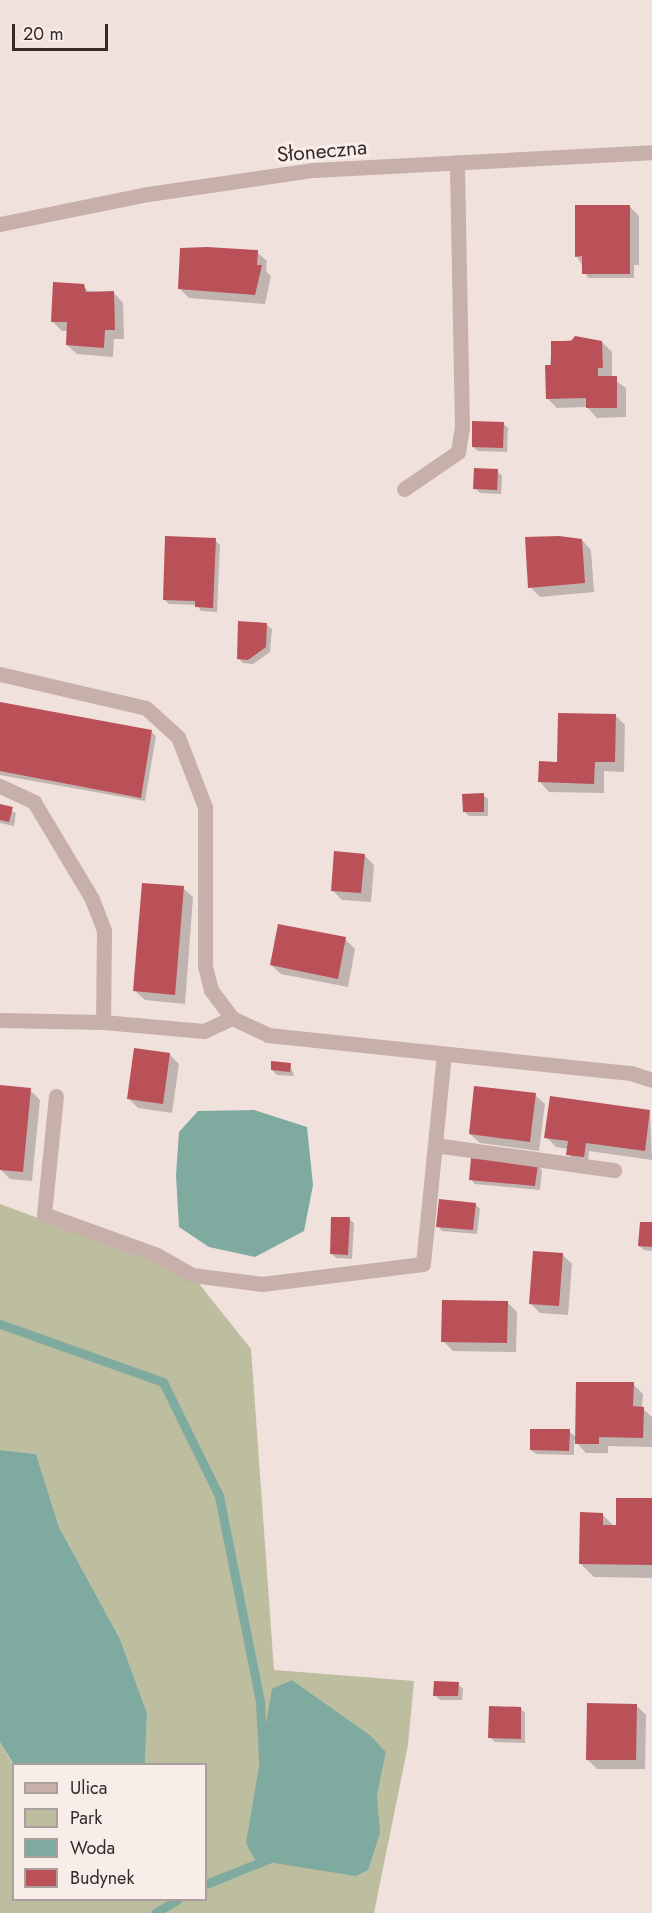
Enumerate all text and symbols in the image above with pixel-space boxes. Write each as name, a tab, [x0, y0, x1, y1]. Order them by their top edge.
scale bar	[15, 12, 111, 50]
text: 20 m	[23, 21, 63, 47]
street label: Słoneczna	[276, 135, 368, 167]
legend	[12, 1763, 207, 1901]
text: Ulica	[70, 1775, 107, 1801]
text: Park	[70, 1805, 102, 1831]
text: Woda	[70, 1835, 115, 1861]
text: Budynek	[70, 1865, 134, 1891]

